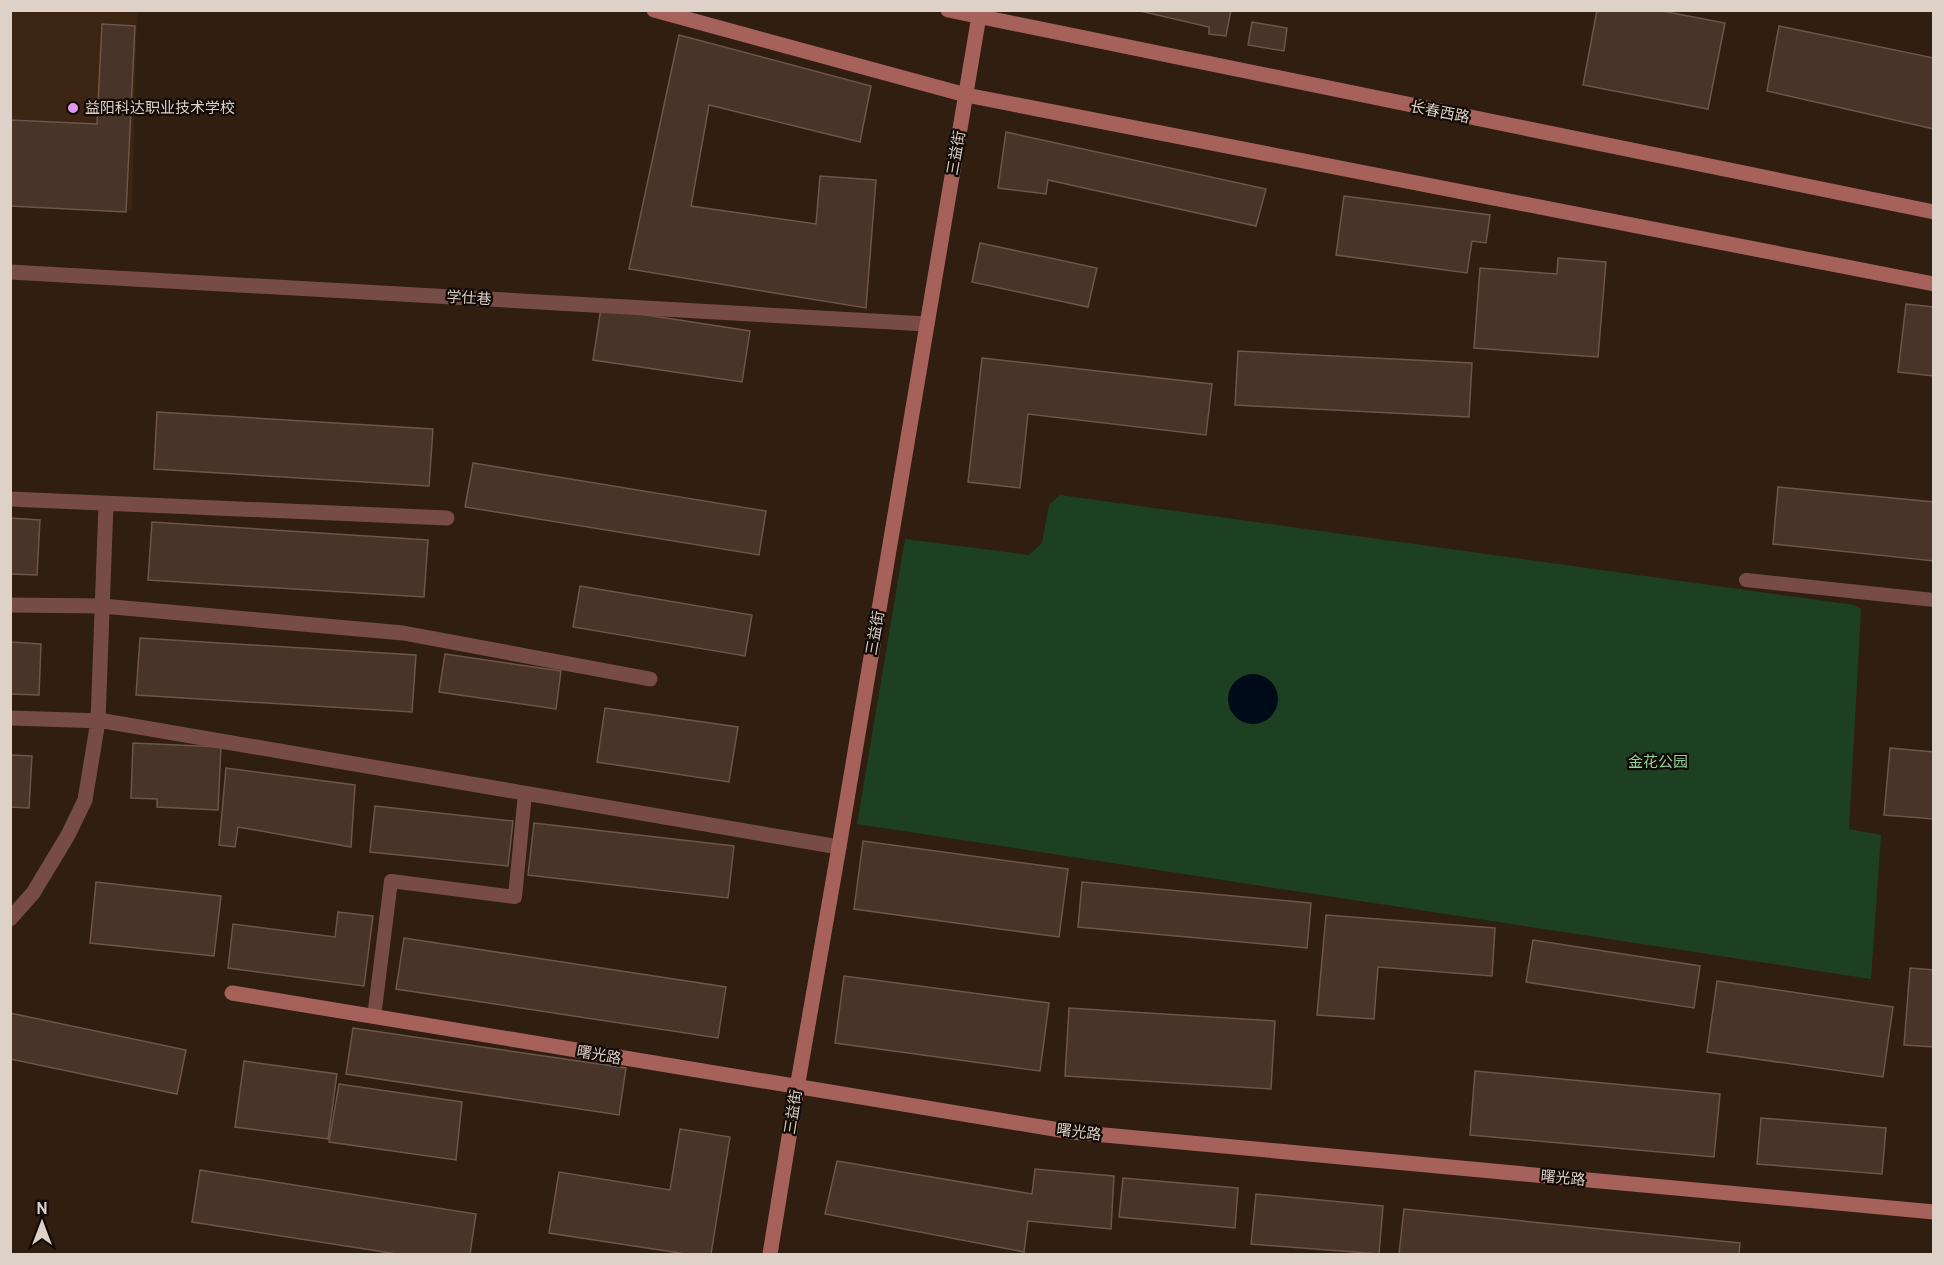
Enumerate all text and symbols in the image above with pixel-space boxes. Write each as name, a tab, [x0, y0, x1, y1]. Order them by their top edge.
street label: 长春西路	[1408, 98, 1471, 129]
place label: 益阳科达职业技术学校	[85, 99, 235, 119]
marker: 益阳科达职业技术学校	[66, 101, 80, 115]
street label: 三益街	[944, 129, 971, 177]
street label: 学仕巷	[446, 288, 492, 310]
street label: 三益街	[863, 609, 890, 657]
park label: 金花公园	[1628, 754, 1688, 773]
street label: 曙光路	[575, 1043, 623, 1070]
street label: 三益街	[782, 1089, 807, 1136]
street label: 曙光路	[1055, 1121, 1102, 1146]
street label: 曙光路	[1540, 1168, 1586, 1191]
north arrow	[12, 1193, 72, 1253]
text: N	[36, 1200, 48, 1220]

